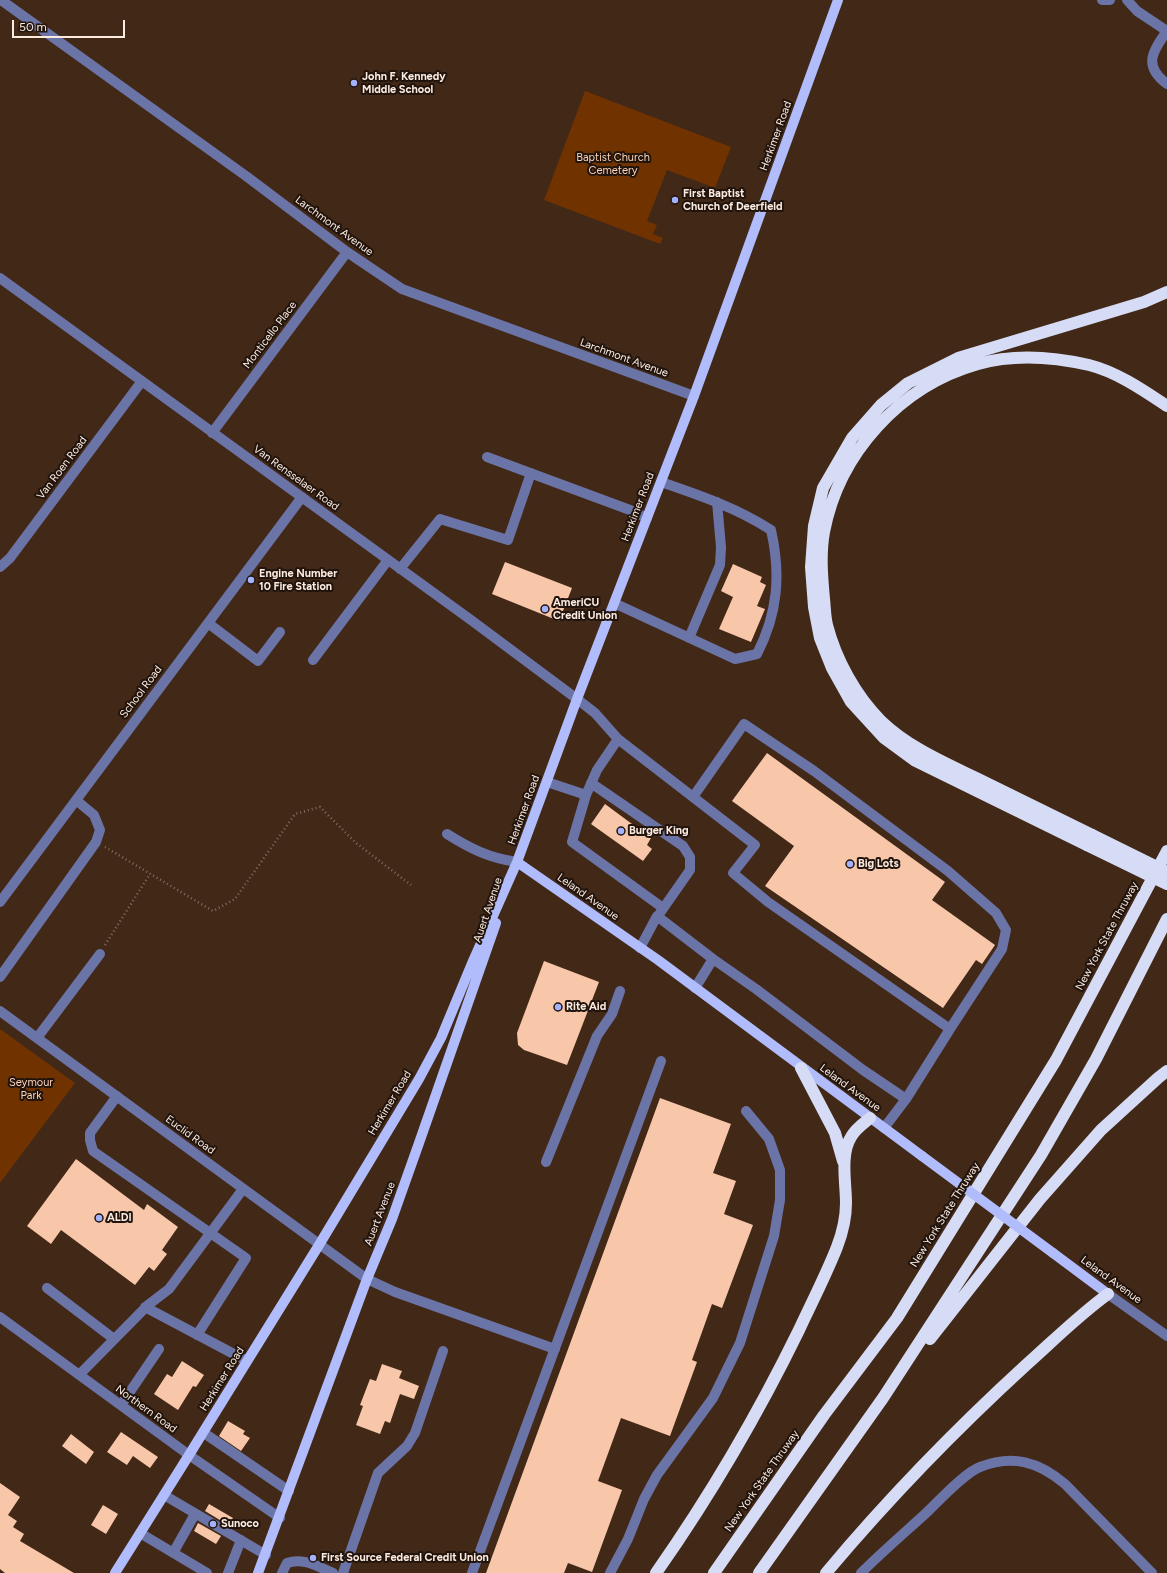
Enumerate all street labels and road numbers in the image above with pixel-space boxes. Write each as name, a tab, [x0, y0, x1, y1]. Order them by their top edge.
street label: Herkimer Road	[757, 99, 795, 173]
street label: Larchmont Avenue	[292, 193, 376, 259]
street label: Monticello Place	[240, 299, 300, 371]
street label: Larchmont Avenue	[578, 336, 670, 380]
street label: Van Roen Road	[34, 434, 90, 502]
street label: Van Rensselaer Road	[251, 442, 341, 514]
street label: Herkimer Road	[619, 471, 657, 543]
street label: School Road	[117, 663, 165, 721]
street label: Herkimer Road	[505, 773, 543, 847]
street label: Leland Avenue	[555, 871, 621, 923]
street label: Auert Avenue	[471, 876, 505, 944]
street label: New York State Thruway	[1073, 879, 1141, 993]
street label: Leland Avenue	[817, 1061, 883, 1115]
street label: Herkimer Road	[366, 1068, 414, 1138]
street label: Euclid Road	[163, 1113, 217, 1157]
street label: New York State Thruway	[907, 1160, 983, 1270]
street label: Auert Avenue	[362, 1180, 398, 1248]
street label: Leland Avenue	[1078, 1253, 1144, 1307]
street label: Herkimer Road	[197, 1345, 247, 1413]
street label: Northern Road	[113, 1382, 179, 1436]
street label: New York State Thruway	[722, 1428, 802, 1534]

